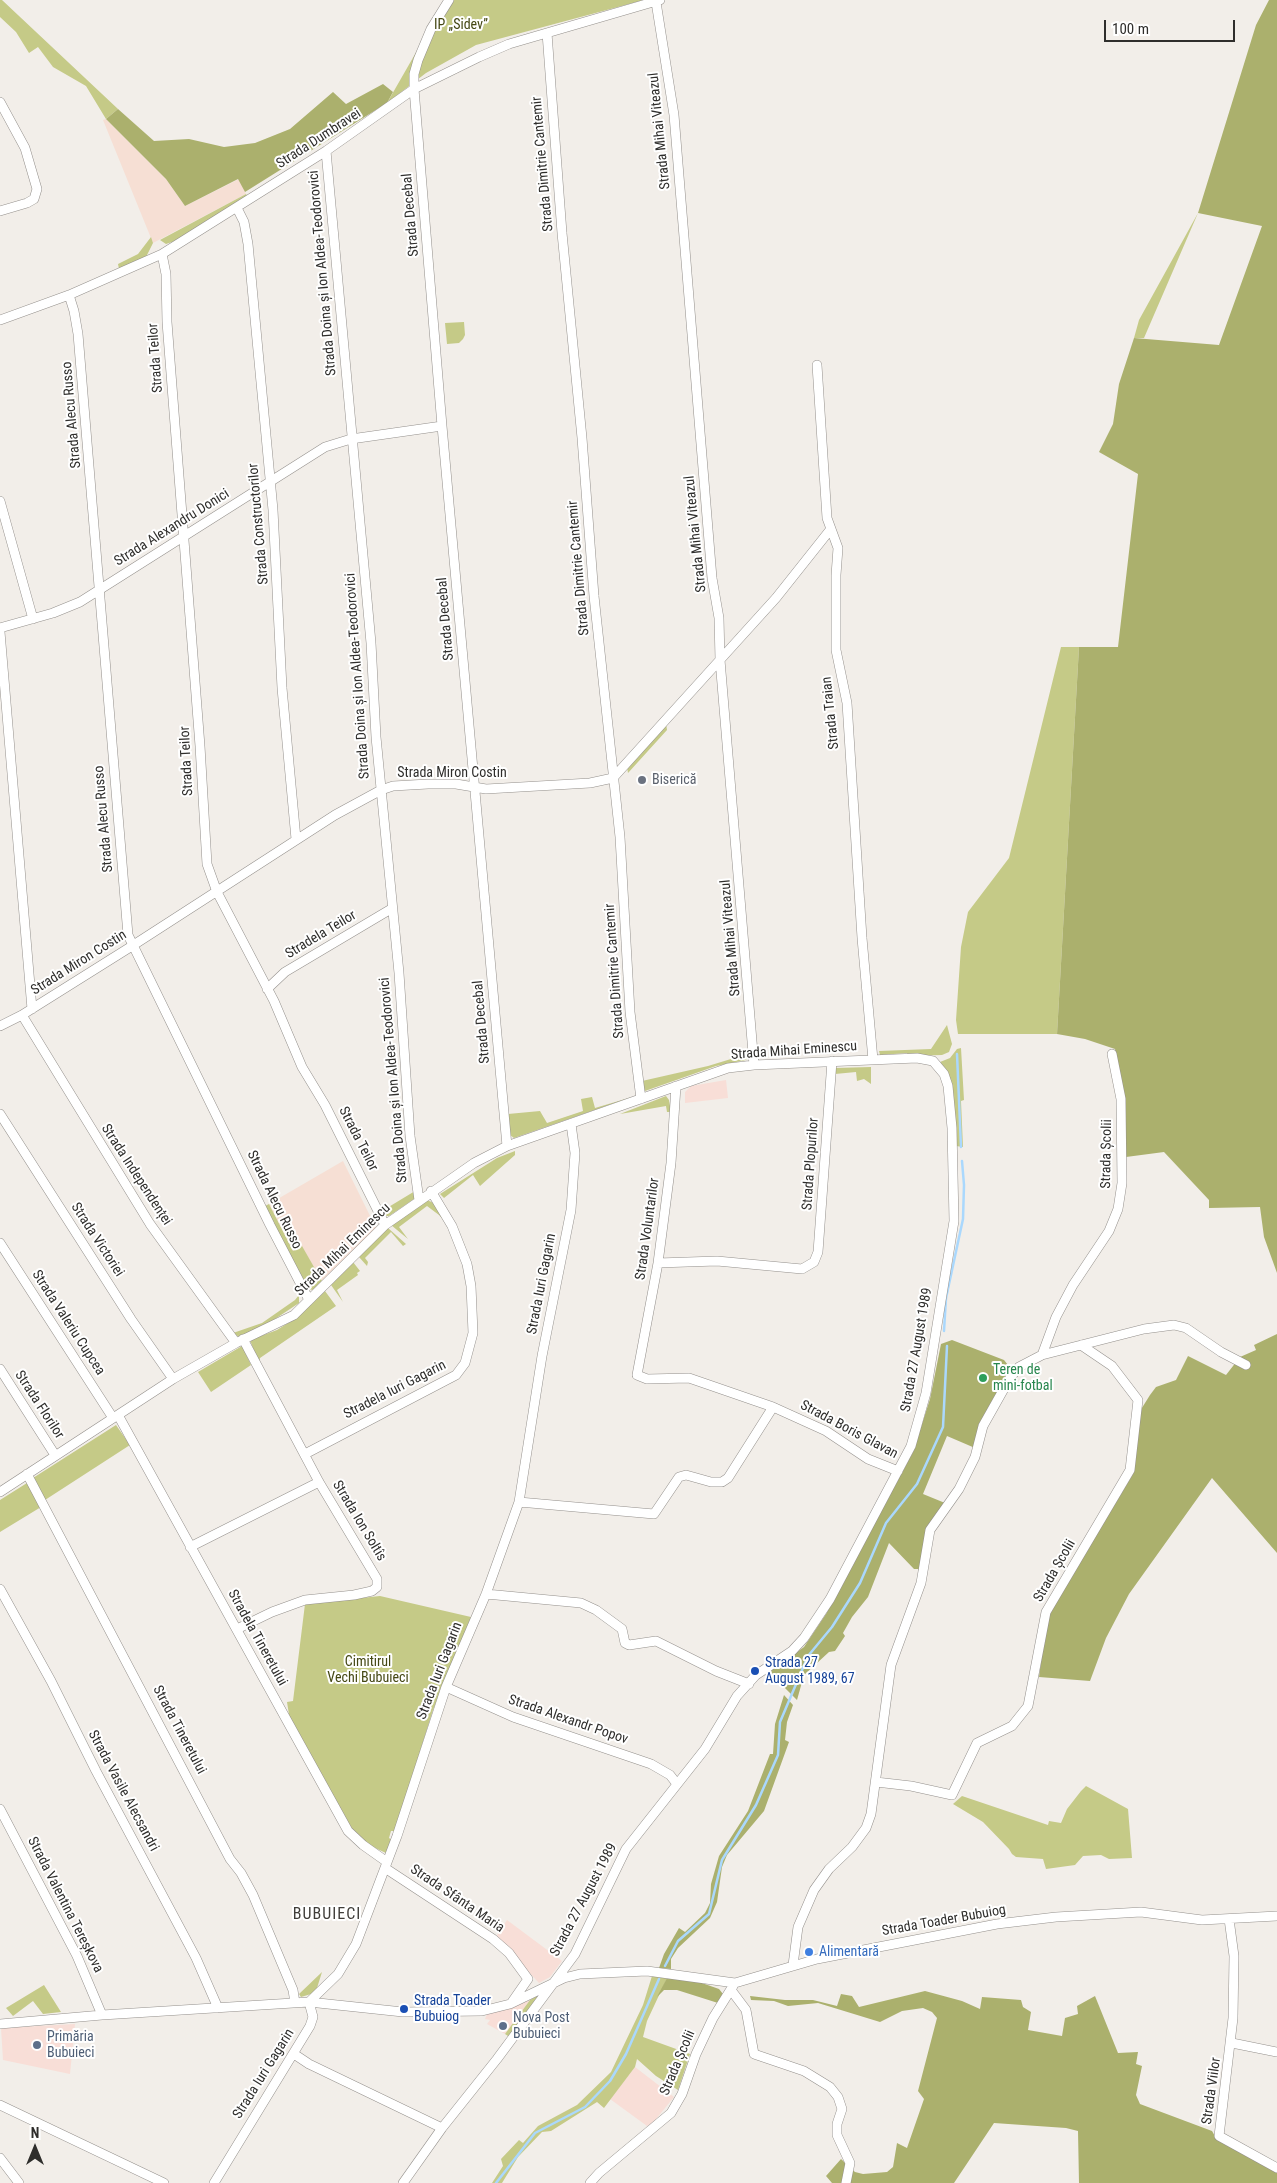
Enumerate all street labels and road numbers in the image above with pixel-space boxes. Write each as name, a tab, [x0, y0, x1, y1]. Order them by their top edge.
street label: Strada Mihai Viteazul	[646, 72, 674, 190]
street label: Strada Dimitrie Cantemir	[529, 96, 557, 232]
street label: Strada Dumbravei	[274, 105, 364, 173]
street label: Strada Doina și Ion Aldea-Teodorovici	[306, 170, 340, 376]
street label: Strada Decebal	[399, 173, 423, 257]
street label: Strada Teilor	[145, 323, 167, 393]
street label: Strada Alecu Russo	[59, 361, 85, 469]
street label: Strada Constructorilor	[245, 463, 273, 585]
street label: Strada Mihai Viteazul	[682, 475, 710, 593]
street label: Strada Alexandru Donici	[111, 486, 233, 570]
street label: Strada Dimitrie Cantemir	[565, 500, 593, 636]
street label: Strada Doina și Ion Aldea-Teodorovici	[342, 573, 374, 779]
street label: Strada Decebal	[434, 577, 458, 661]
street label: Strada Traian	[819, 676, 843, 750]
street label: Strada Teilor	[177, 726, 197, 796]
street label: Strada Alecu Russo	[91, 765, 117, 873]
street label: Strada Miron Costin	[397, 765, 507, 781]
street label: Strada Mihai Viteazul	[718, 879, 744, 997]
street label: Strada Dimitrie Cantemir	[602, 903, 628, 1039]
street label: Stradela Teilor	[283, 907, 359, 963]
street label: Strada Miron Costin	[28, 927, 130, 999]
street label: Strada Doina și Ion Aldea-Teodorovici	[377, 977, 411, 1183]
street label: Strada Decebal	[470, 980, 494, 1064]
street label: Strada Mihai Eminescu	[730, 1038, 858, 1064]
street label: Strada Teilor	[335, 1104, 381, 1174]
street label: Strada Plopurilor	[799, 1117, 823, 1211]
street label: Strada Școlii	[1098, 1119, 1116, 1189]
street label: Strada Independenței	[97, 1121, 175, 1229]
street label: Strada Alecu Russo	[243, 1148, 305, 1252]
street label: Strada Voluntarilor	[633, 1177, 663, 1281]
street label: Strada Victoriei	[67, 1200, 127, 1280]
street label: Strada Mihai Eminescu	[292, 1200, 394, 1300]
street label: Strada Iuri Gagarin	[524, 1232, 560, 1336]
street label: Strada Valeriu Cupcea	[28, 1267, 108, 1379]
street label: Strada 27 August 1989	[898, 1287, 936, 1413]
street label: Stradela Iuri Gagarin	[341, 1357, 449, 1423]
street label: Strada Florilor	[11, 1368, 67, 1442]
street label: Strada Boris Glavan	[797, 1397, 901, 1463]
street label: Strada Ion Soltîs	[328, 1478, 390, 1564]
street label: Strada Școlii	[1030, 1537, 1080, 1605]
street label: Stradela Tineretului	[224, 1587, 290, 1689]
street label: Strada Iuri Gagarin	[414, 1620, 466, 1722]
street label: Strada Tineretului	[149, 1683, 209, 1777]
street label: Strada Alexandr Popov	[506, 1692, 630, 1748]
street label: Strada Vasile Alecsandri	[84, 1728, 162, 1854]
street label: Strada Valentina Tereșkova	[23, 1834, 107, 1976]
street label: Strada 27 August 1989	[547, 1841, 621, 1959]
street label: Strada Sfânta Maria	[407, 1861, 507, 1937]
street label: Strada Toader Bubuiog	[881, 1902, 1007, 1940]
street label: Strada Iuri Gagarin	[230, 2026, 298, 2122]
street label: Strada Școlii	[657, 2028, 699, 2098]
street label: Strada Viilor	[1199, 2056, 1225, 2126]

